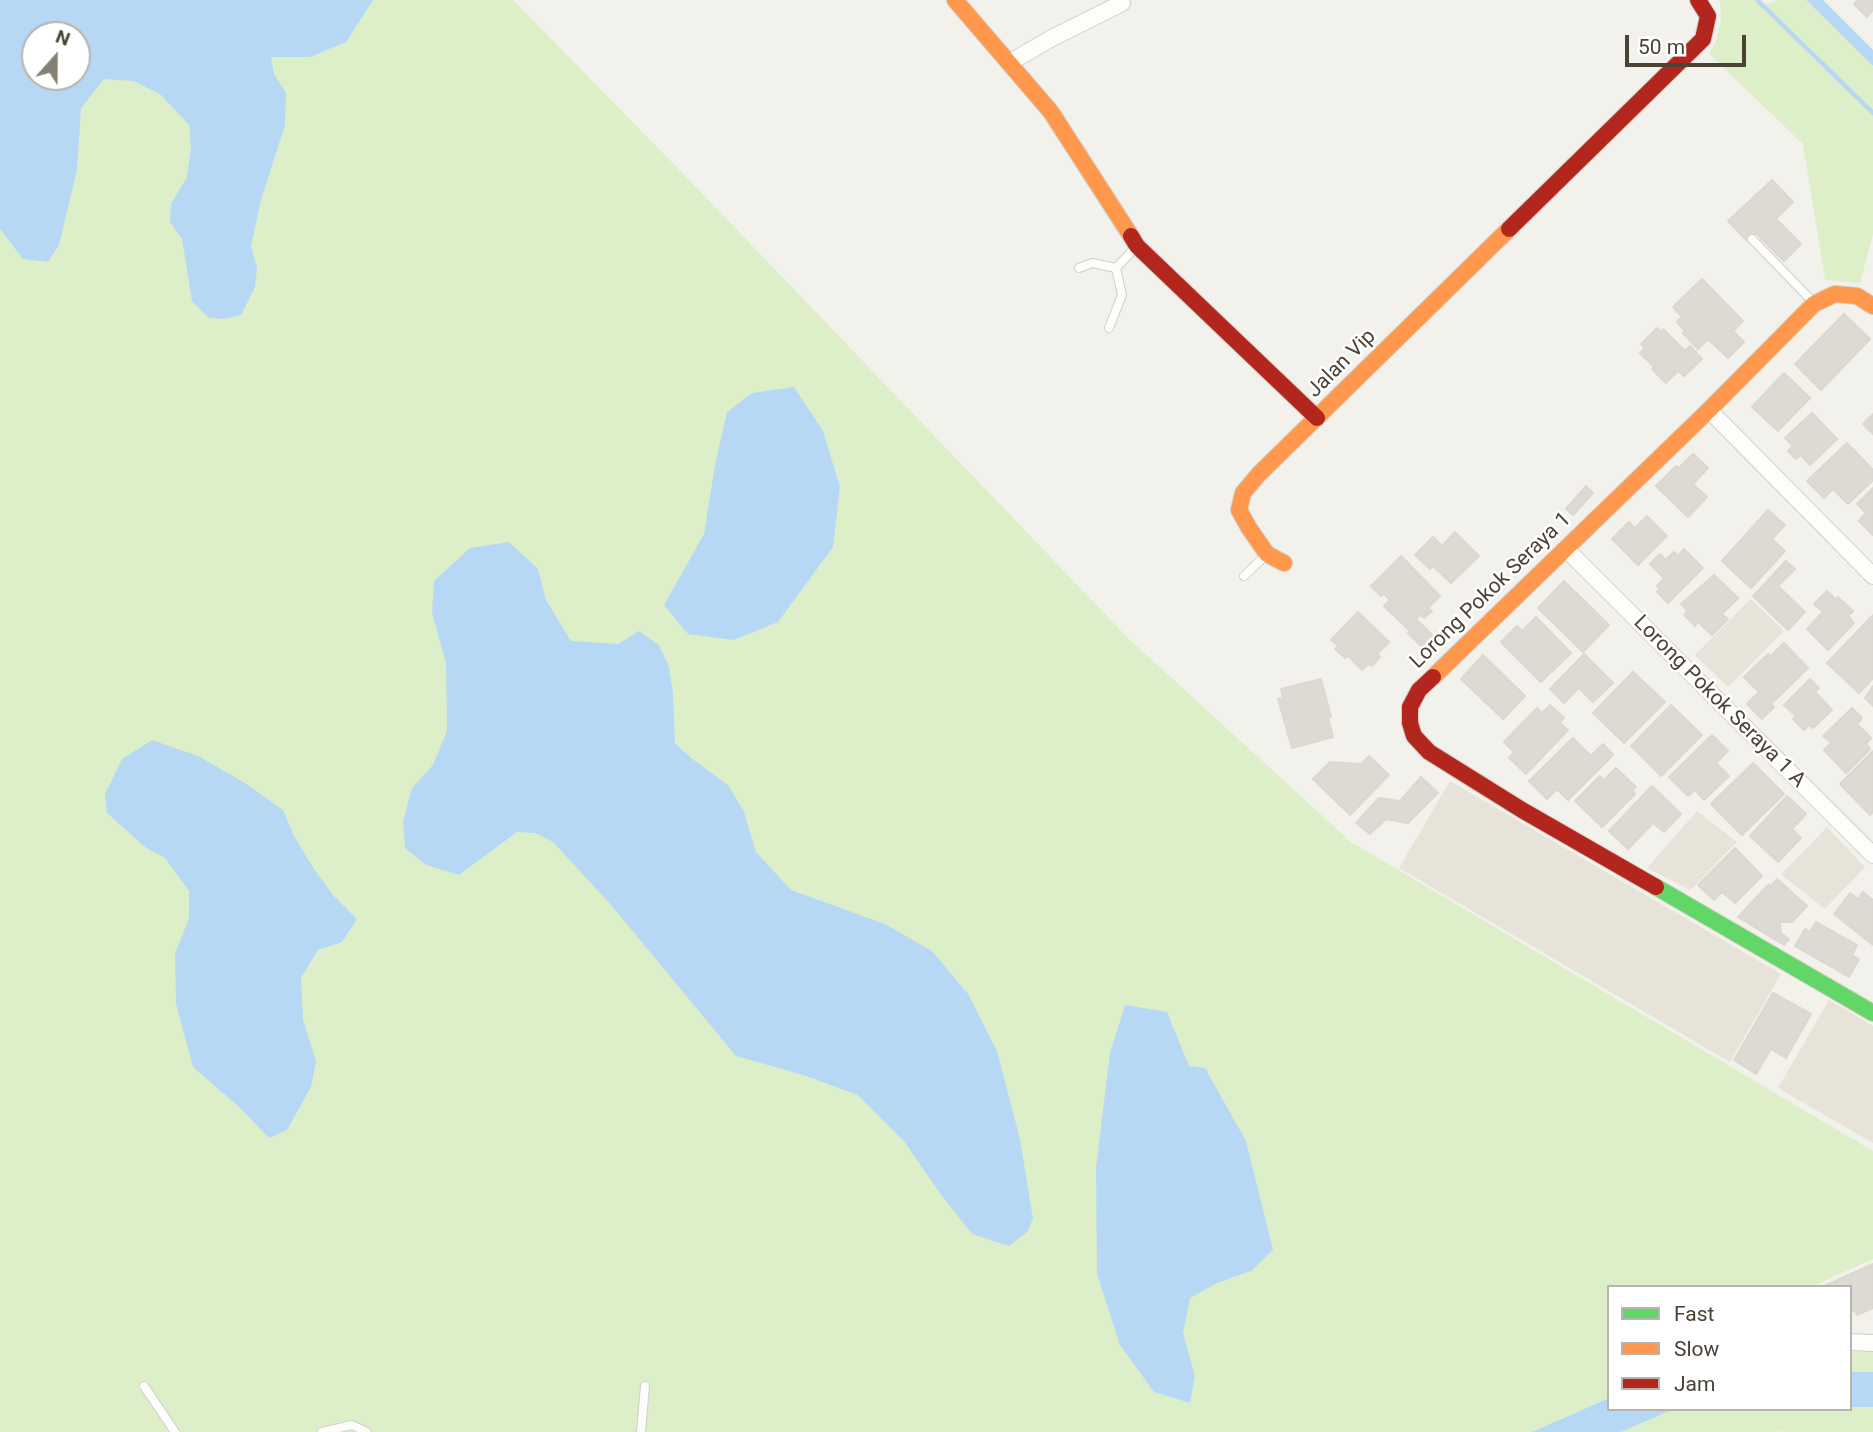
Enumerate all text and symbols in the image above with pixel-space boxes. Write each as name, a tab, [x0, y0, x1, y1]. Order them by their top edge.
north arrow	[21, 21, 91, 91]
scale bar	[1628, 21, 1749, 65]
text: N	[53, 25, 73, 51]
text: 50 m	[1638, 35, 1685, 59]
street label: Jalan Vip	[1302, 324, 1382, 404]
street label: Lorong Pokok Seraya 1	[1405, 508, 1577, 674]
street label: Lorong Pokok Seraya 1 A	[1628, 611, 1810, 793]
legend	[1607, 1285, 1852, 1411]
text: Fast	[1674, 1302, 1714, 1326]
text: Slow	[1674, 1337, 1719, 1361]
text: Jam	[1674, 1372, 1715, 1396]

